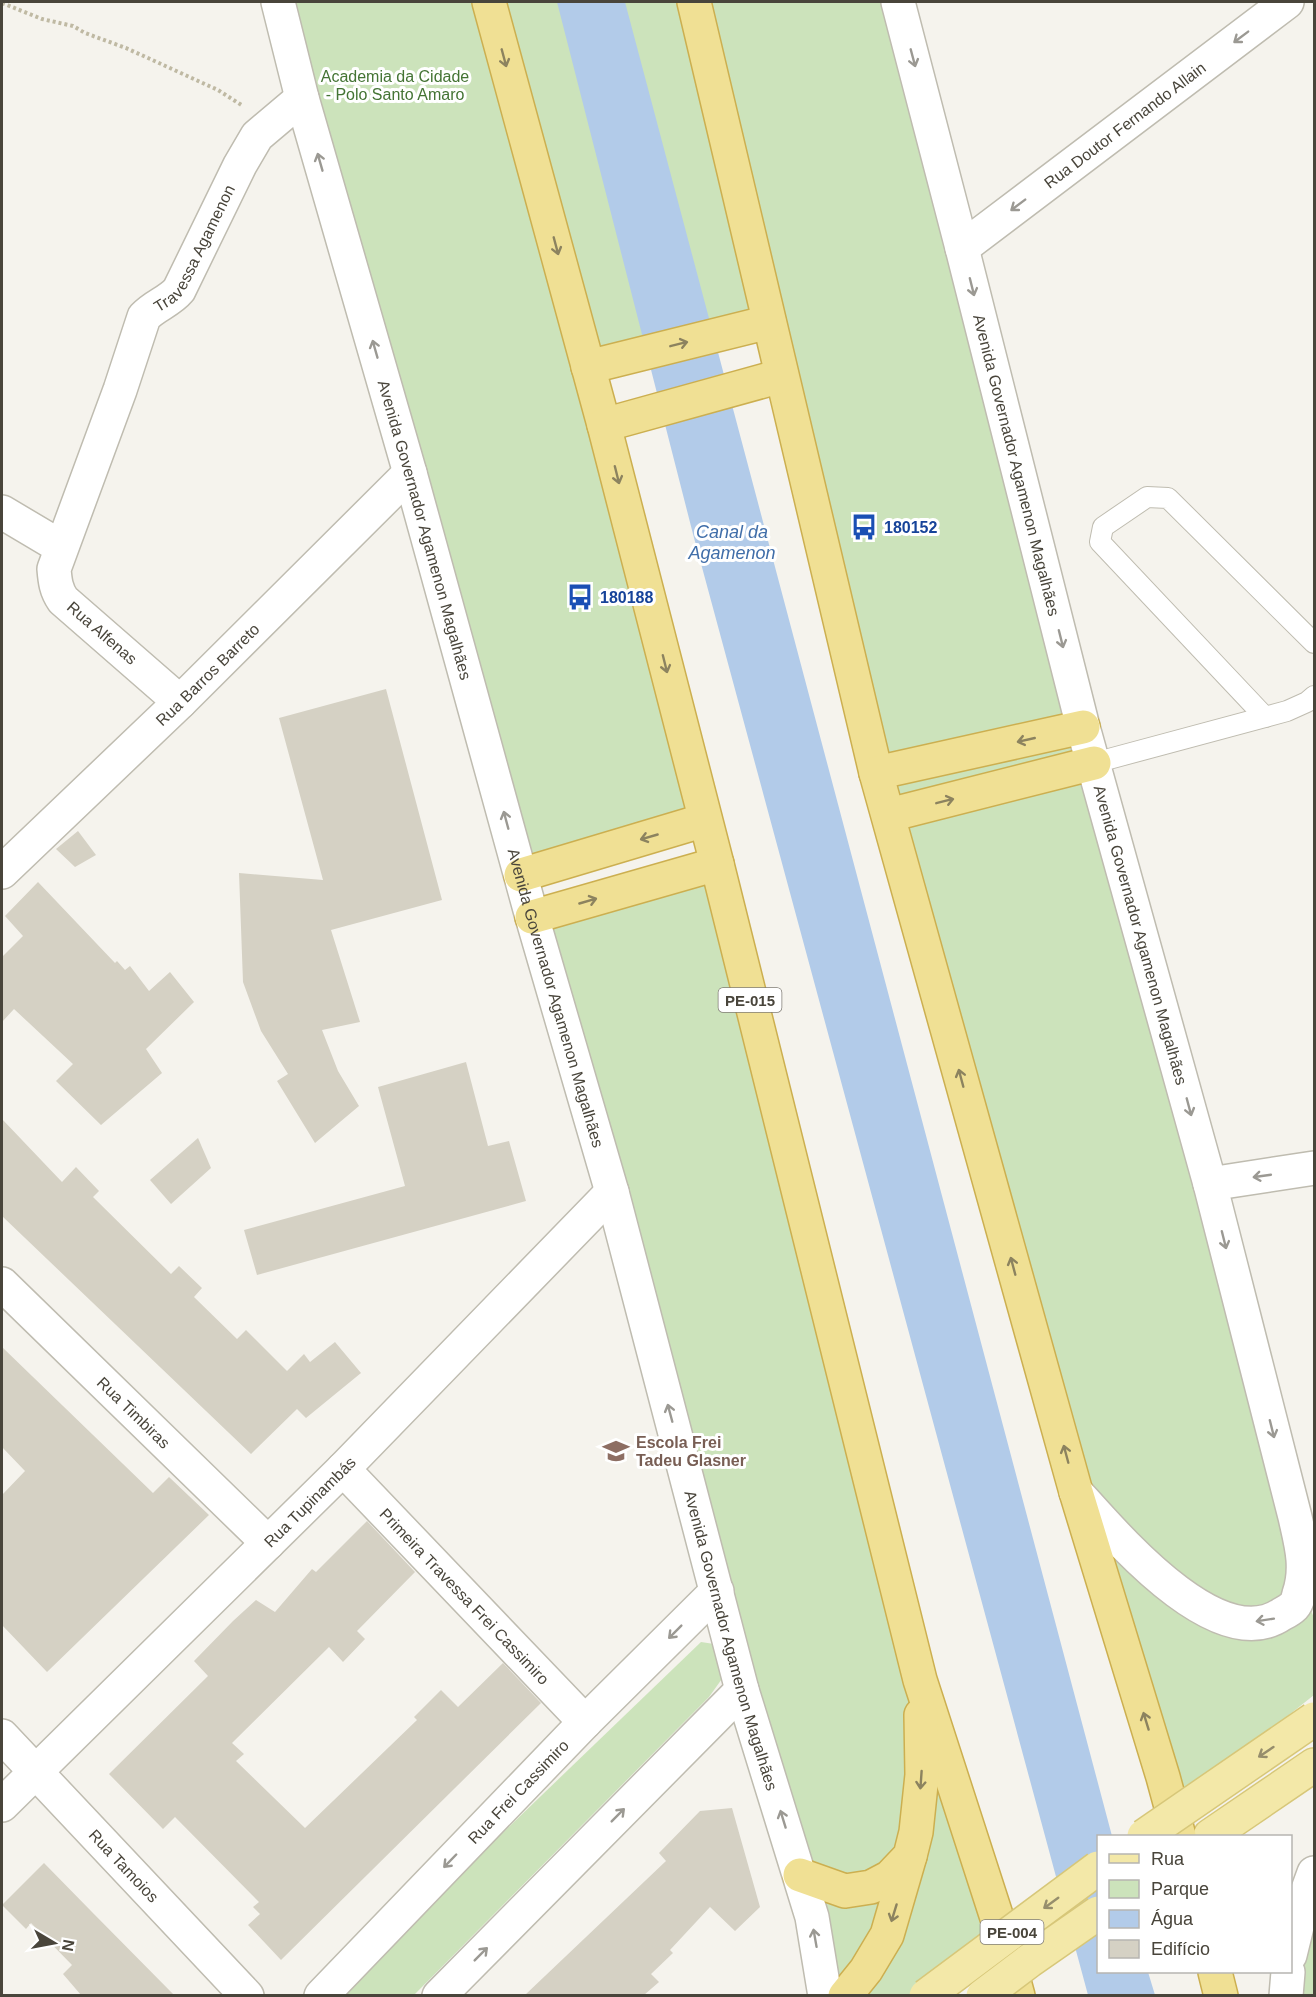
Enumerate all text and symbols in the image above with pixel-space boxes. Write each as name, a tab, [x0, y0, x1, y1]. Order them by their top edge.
one-way arrow	[1233, 30, 1249, 43]
one-way arrow	[499, 48, 511, 67]
one-way arrow	[907, 48, 919, 67]
street label: Rua Doutor Fernando Allain	[1041, 58, 1209, 191]
park label: Academia da Cidade - Polo Santo Amaro	[321, 68, 469, 103]
one-way arrow	[314, 153, 326, 172]
street label: Travessa Agamenon	[151, 182, 238, 315]
one-way arrow	[1011, 199, 1027, 212]
one-way arrow	[550, 236, 562, 255]
one-way arrow	[967, 278, 979, 297]
street label: Avenida Governador Agamenon Magalhães	[971, 312, 1063, 618]
one-way arrow	[669, 338, 688, 350]
one-way arrow	[369, 340, 380, 359]
street label: Avenida Governador Agamenon Magalhães	[375, 378, 475, 682]
one-way arrow	[611, 465, 623, 484]
bus stop icon: 180152	[849, 512, 879, 542]
place label: 180152	[884, 519, 937, 536]
water label: Canal da Agamenon	[687, 522, 776, 563]
bus stop icon: 180188	[565, 582, 595, 612]
place label: 180188	[600, 589, 653, 606]
street label: Rua Alfenas	[64, 598, 140, 668]
street label: Rua Barros Barreto	[152, 620, 262, 729]
one-way arrow	[1055, 630, 1067, 649]
one-way arrow	[659, 654, 671, 673]
one-way arrow	[1017, 735, 1036, 746]
street label: Avenida Governador Agamenon Magalhães	[1091, 783, 1191, 1087]
one-way arrow	[935, 794, 954, 806]
one-way arrow	[499, 811, 511, 830]
one-way arrow	[640, 832, 659, 843]
street label: Avenida Governador Agamenon Magalhães	[505, 846, 607, 1149]
one-way arrow	[578, 895, 597, 906]
road number: PE-015	[718, 988, 782, 1012]
one-way arrow	[955, 1069, 967, 1088]
one-way arrow	[1184, 1097, 1195, 1116]
one-way arrow	[1253, 1170, 1273, 1181]
one-way arrow	[1219, 1231, 1231, 1250]
one-way arrow	[1007, 1257, 1019, 1276]
street label: Rua Timbiras	[94, 1373, 174, 1451]
one-way arrow	[664, 1404, 675, 1423]
one-way arrow	[1267, 1420, 1279, 1439]
place label: Escola Frei Tadeu Glasner	[636, 1434, 746, 1469]
school or university icon: Escola Frei Tadeu Glasner	[601, 1436, 631, 1466]
one-way arrow	[1059, 1445, 1071, 1464]
street label: Rua Tupinambás	[261, 1453, 359, 1550]
street label: Avenida Governador Agamenon Magalhães	[682, 1489, 781, 1792]
street label: Primeira Travessa Frei Cassimiro	[377, 1505, 553, 1688]
one-way arrow	[1256, 1615, 1275, 1626]
one-way arrow	[668, 1625, 683, 1640]
one-way arrow	[1140, 1712, 1151, 1731]
street label: Rua Frei Cassimiro	[464, 1736, 572, 1847]
one-way arrow	[1259, 1746, 1275, 1758]
one-way arrow	[915, 1770, 926, 1790]
one-way arrow	[610, 1808, 625, 1823]
one-way arrow	[776, 1810, 787, 1829]
street label: Rua Tamoios	[86, 1826, 162, 1905]
legend	[1097, 1835, 1292, 1973]
text: Rua	[1151, 1849, 1185, 1869]
one-way arrow	[443, 1854, 458, 1869]
text: Parque	[1151, 1879, 1209, 1899]
one-way arrow	[1044, 1897, 1060, 1909]
one-way arrow	[888, 1903, 899, 1922]
text: Água	[1151, 1909, 1194, 1929]
north arrow	[24, 1913, 84, 1973]
road number: PE-004	[980, 1920, 1044, 1944]
one-way arrow	[810, 1928, 821, 1948]
text: N	[59, 1938, 78, 1953]
text: Edifício	[1151, 1939, 1210, 1959]
one-way arrow	[473, 1946, 488, 1961]

